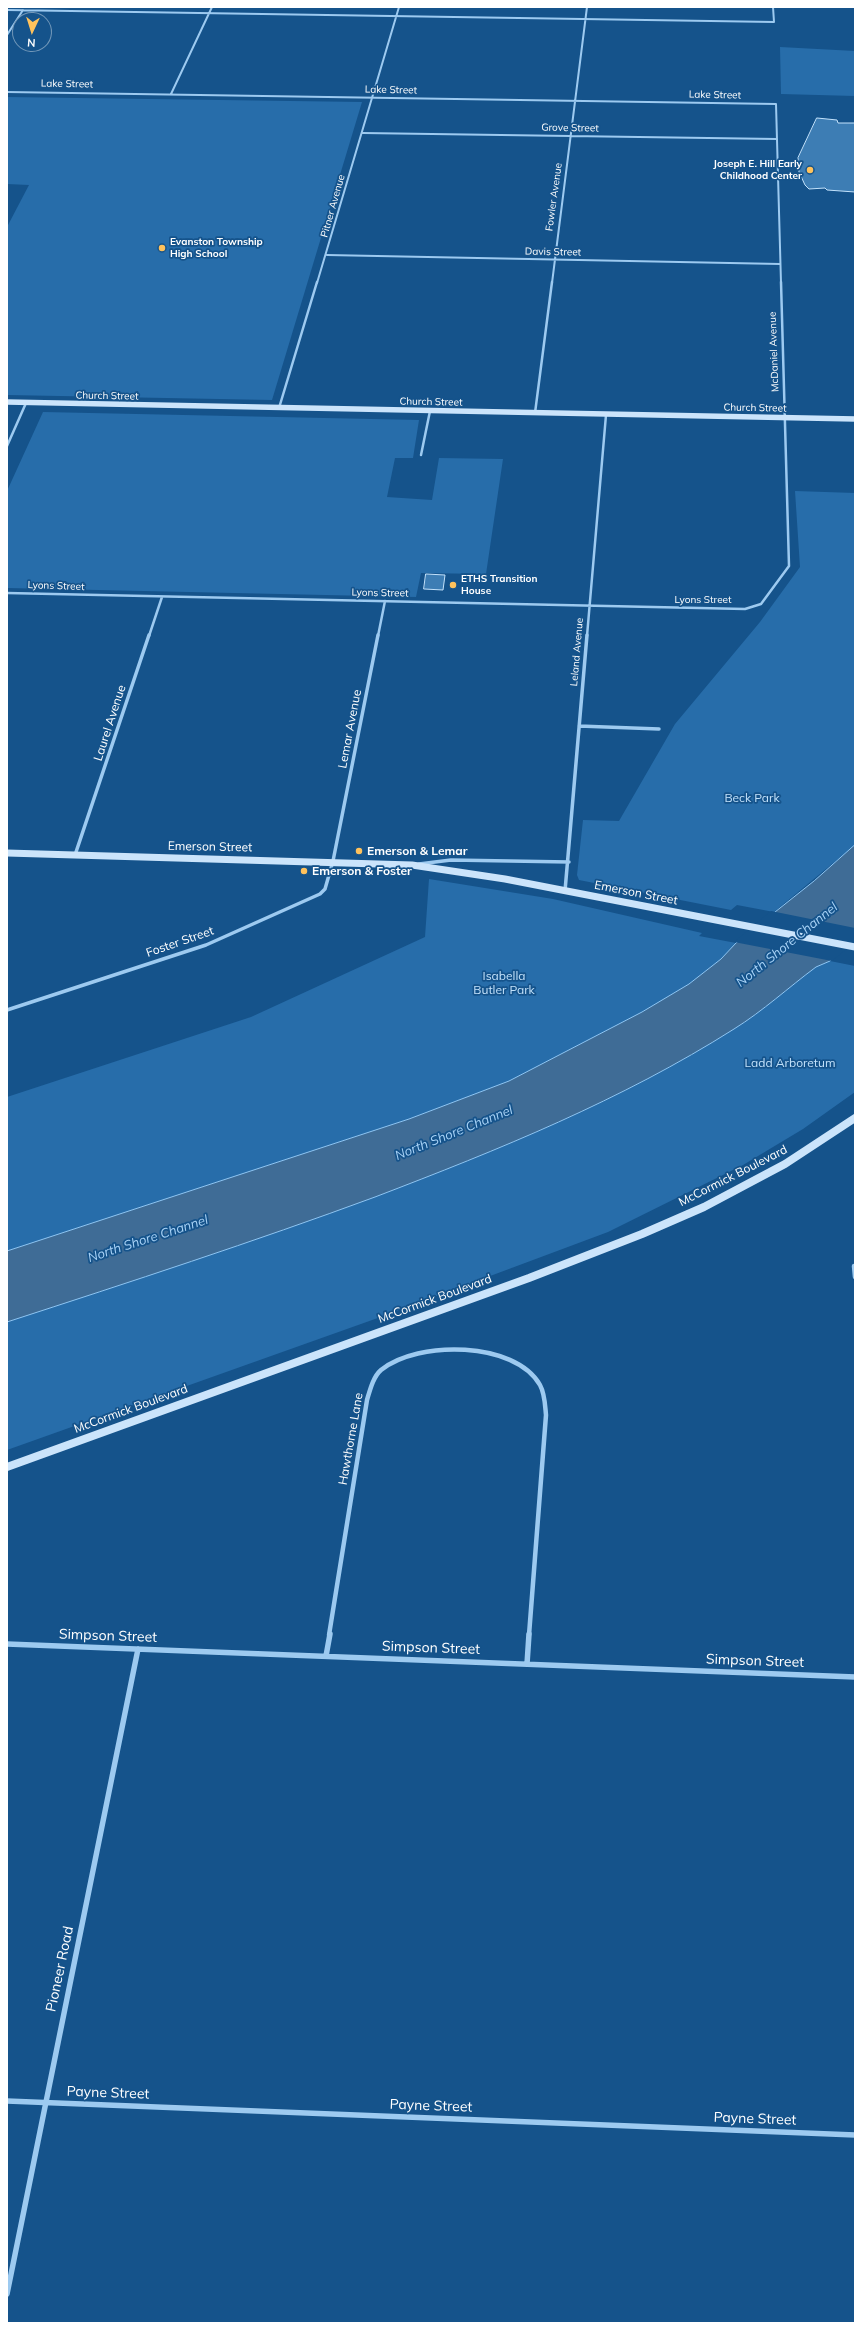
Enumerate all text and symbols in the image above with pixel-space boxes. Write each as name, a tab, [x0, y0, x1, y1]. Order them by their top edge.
north arrow	[12, 12, 52, 52]
text: N	[27, 36, 36, 50]
street label: Lake Street	[41, 78, 93, 90]
street label: Lake Street	[365, 84, 417, 96]
street label: Lake Street	[689, 89, 741, 101]
street label: Grove Street	[541, 121, 599, 135]
place label: Joseph E. Hill Early Childhood Center	[713, 158, 802, 182]
street label: Fowler Avenue	[543, 162, 565, 232]
marker: Joseph E. Hill Early Childhood Center	[805, 165, 815, 175]
street label: Pitner Avenue	[318, 173, 348, 239]
place label: Evanston Township High School	[170, 236, 263, 260]
marker: Evanston Township High School	[157, 243, 167, 253]
street label: Davis Street	[525, 246, 581, 258]
street label: McDaniel Avenue	[767, 312, 781, 392]
street label: Church Street	[75, 389, 139, 403]
street label: Church Street	[399, 395, 463, 409]
street label: Church Street	[723, 401, 787, 415]
place label: ETHS Transition House	[461, 573, 538, 596]
street label: Lyons Street	[27, 579, 85, 593]
marker: ETHS Transition House	[448, 580, 458, 590]
street label: Lyons Street	[351, 587, 409, 599]
street label: Lyons Street	[674, 594, 732, 606]
street label: Leland Avenue	[568, 617, 586, 687]
street label: Laurel Avenue	[91, 683, 129, 763]
street label: Lemar Avenue	[335, 688, 365, 770]
park label: Beck Park	[724, 791, 780, 805]
street label: Emerson Street	[168, 839, 252, 855]
place label: Emerson & Lemar	[367, 844, 468, 858]
marker: Emerson & Lemar	[354, 846, 364, 856]
place label: Emerson & Foster	[312, 864, 412, 878]
marker: Emerson & Foster	[299, 866, 309, 876]
street label: Emerson Street	[593, 878, 679, 908]
water label: North Shore Channel	[733, 899, 841, 991]
street label: Foster Street	[144, 924, 216, 960]
park label: Isabella Butler Park	[473, 969, 535, 997]
park label: Ladd Arboretum	[745, 1056, 835, 1070]
water label: North Shore Channel	[393, 1102, 515, 1164]
street label: McCormick Boulevard	[676, 1142, 790, 1210]
water label: North Shore Channel	[86, 1212, 210, 1266]
street label: McCormick Boulevard	[376, 1272, 494, 1326]
street label: McCormick Boulevard	[72, 1382, 190, 1436]
street label: Hawthorne Lane	[336, 1392, 366, 1486]
street label: Simpson Street	[59, 1626, 157, 1646]
street label: Simpson Street	[382, 1638, 480, 1658]
street label: Simpson Street	[706, 1651, 804, 1671]
street label: Pioneer Road	[43, 1925, 77, 2013]
street label: Payne Street	[66, 2083, 150, 2103]
street label: Payne Street	[389, 2096, 473, 2116]
street label: Payne Street	[713, 2109, 797, 2129]

